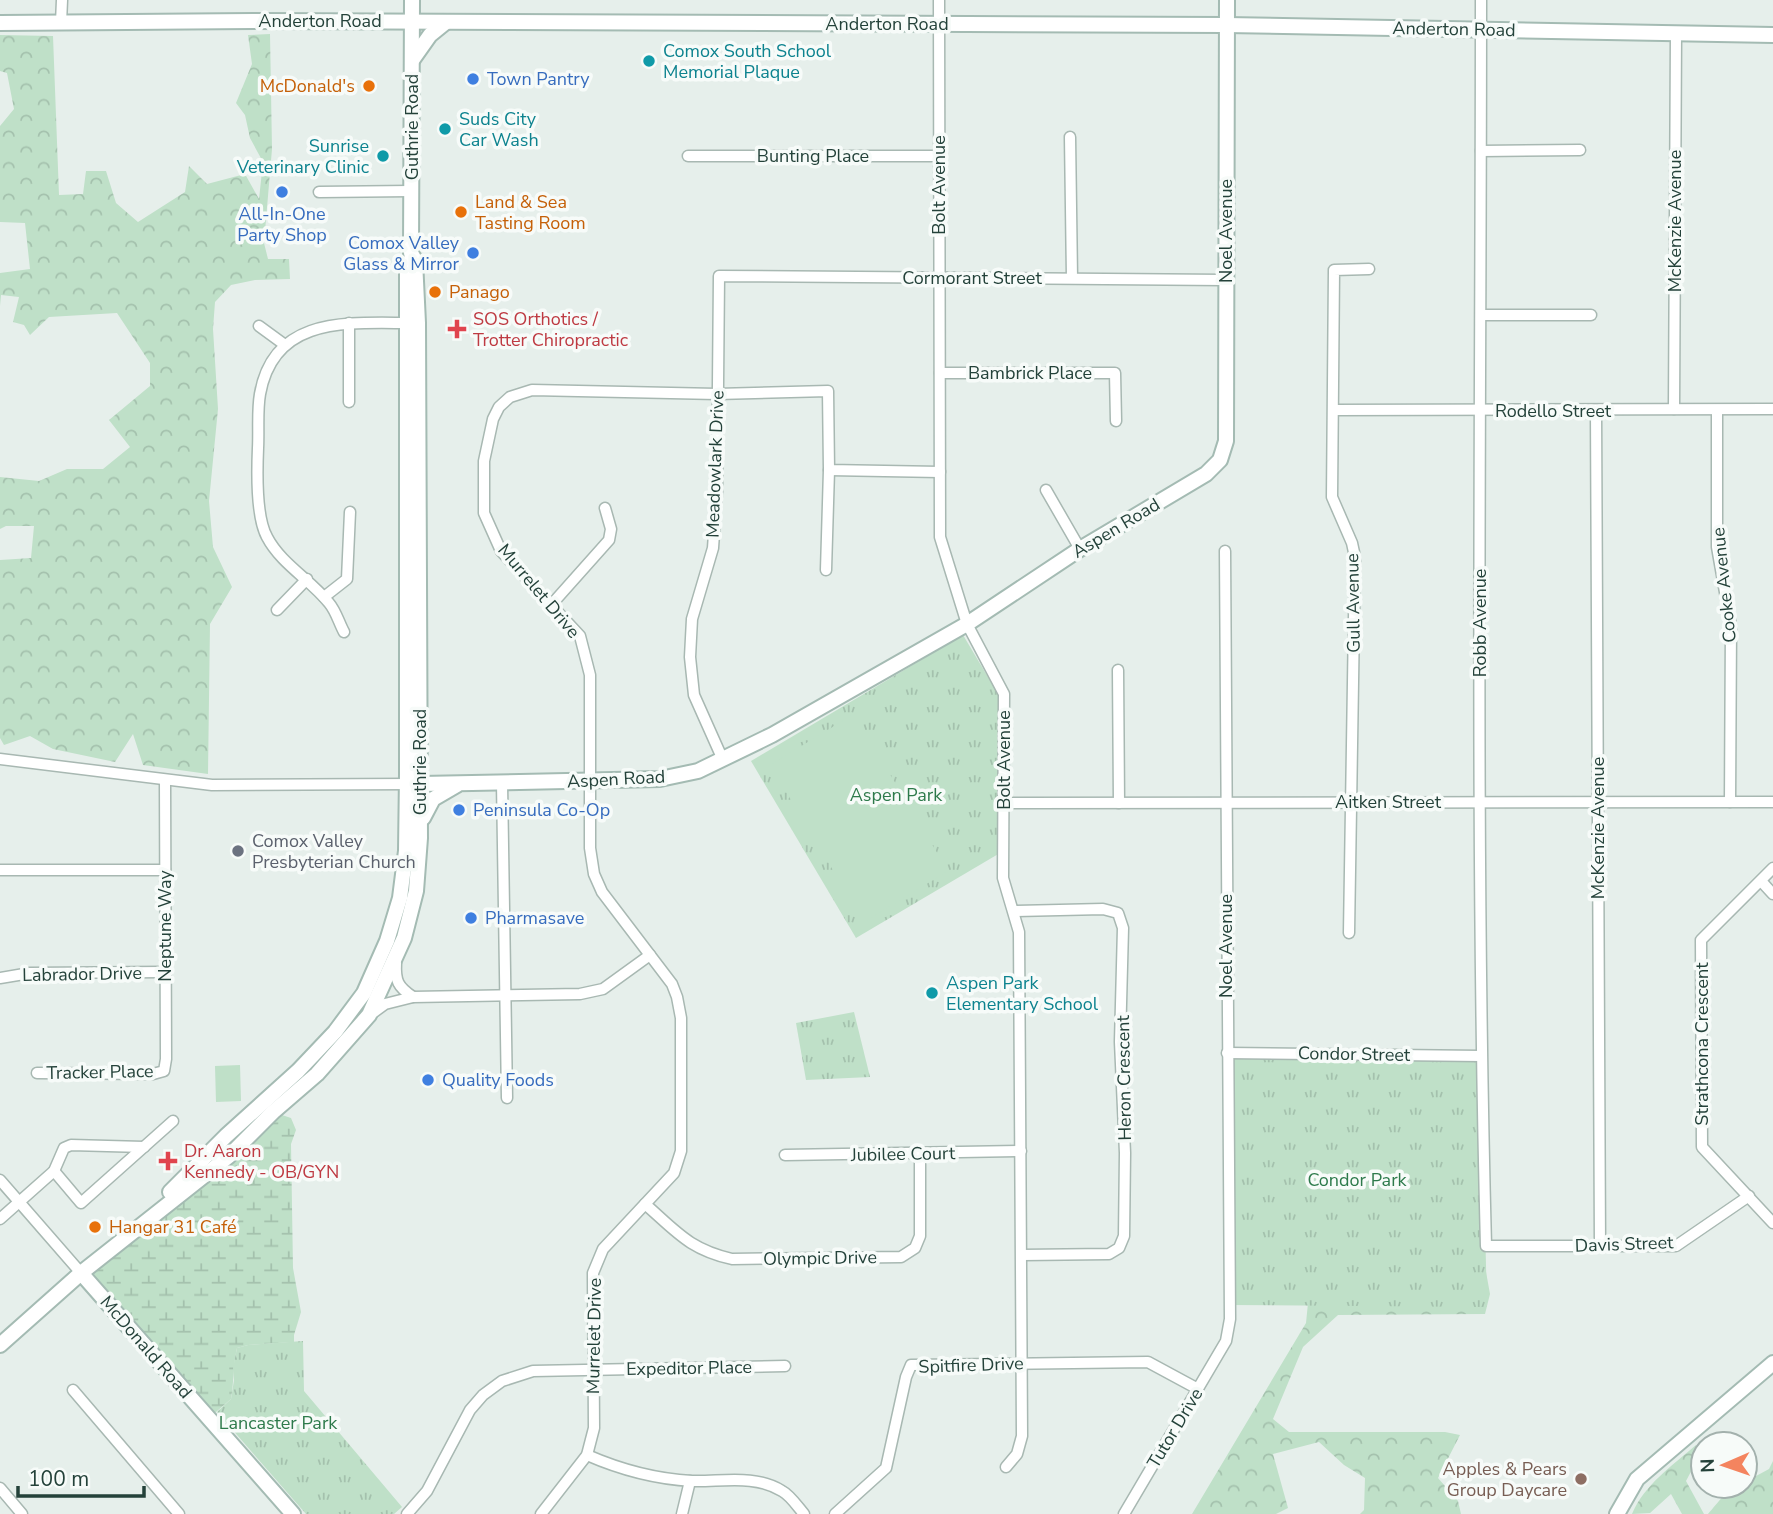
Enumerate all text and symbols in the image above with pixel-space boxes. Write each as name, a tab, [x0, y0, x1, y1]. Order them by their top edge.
street label: Anderton Road	[258, 9, 382, 33]
street label: Anderton Road	[825, 12, 949, 36]
street label: Anderton Road	[1392, 16, 1516, 42]
place label: Comox South School Memorial Plaque	[663, 39, 832, 84]
marker: Comox South School Memorial Plaque	[641, 53, 657, 69]
place label: Town Pantry	[487, 67, 590, 91]
marker: Town Pantry	[465, 71, 481, 87]
place label: McDonald's	[260, 74, 355, 98]
street label: Guthrie Road	[400, 74, 424, 180]
marker: McDonald's	[361, 78, 377, 94]
place label: Suds City Car Wash	[459, 107, 539, 152]
marker: Suds City Car Wash	[437, 121, 453, 137]
place label: Sunrise Veterinary Clinic	[236, 134, 369, 179]
street label: Bolt Avenue	[927, 135, 951, 235]
street label: Bunting Place	[757, 144, 869, 168]
marker: Sunrise Veterinary Clinic	[375, 148, 391, 164]
street label: McKenzie Avenue	[1663, 150, 1687, 292]
street label: Noel Avenue	[1214, 179, 1238, 283]
marker: All-In-One Party Shop	[274, 184, 290, 200]
place label: Land & Sea Tasting Room	[475, 190, 586, 235]
place label: All-In-One Party Shop	[237, 202, 327, 247]
marker: Land & Sea Tasting Room	[453, 204, 469, 220]
place label: Comox Valley Glass & Mirror	[343, 231, 460, 276]
marker: Comox Valley Glass & Mirror	[465, 245, 481, 261]
street label: Cormorant Street	[902, 266, 1042, 290]
place label: Panago	[449, 280, 510, 304]
marker: Panago	[427, 284, 443, 300]
place label: SOS Orthotics / Trotter Chiropractic	[473, 307, 628, 352]
marker: SOS Orthotics / Trotter Chiropractic	[447, 319, 467, 339]
street label: Bambrick Place	[968, 361, 1092, 385]
street label: Meadowlark Drive	[700, 390, 730, 538]
street label: Rodello Street	[1495, 399, 1612, 423]
street label: Aspen Road	[1068, 492, 1164, 564]
street label: Cooke Avenue	[1706, 526, 1742, 644]
street label: Murrelet Drive	[492, 539, 586, 643]
street label: Gull Avenue	[1340, 553, 1366, 653]
street label: Robb Avenue	[1468, 569, 1492, 677]
street label: Guthrie Road	[408, 709, 432, 815]
street label: Bolt Avenue	[992, 710, 1016, 810]
street label: McKenzie Avenue	[1586, 757, 1610, 899]
street label: Aspen Road	[566, 764, 666, 794]
park label: Aspen Park	[850, 783, 943, 807]
street label: Aitken Street	[1335, 790, 1442, 814]
place label: Peninsula Co-Op	[473, 798, 610, 822]
marker: Peninsula Co-Op	[451, 802, 467, 818]
place label: Comox Valley Presbyterian Church	[252, 829, 416, 874]
marker: Comox Valley Presbyterian Church	[230, 843, 246, 859]
street label: Neptune Way	[153, 869, 177, 982]
street label: Noel Avenue	[1214, 894, 1238, 998]
place label: Pharmasave	[485, 906, 584, 930]
marker: Pharmasave	[463, 910, 479, 926]
street label: Labrador Drive	[22, 961, 142, 987]
street label: Strathcona Crescent	[1690, 962, 1714, 1126]
place label: Aspen Park Elementary School	[946, 971, 1099, 1016]
marker: Aspen Park Elementary School	[924, 985, 940, 1001]
street label: Heron Crescent	[1111, 1014, 1137, 1141]
street label: Condor Street	[1298, 1041, 1411, 1067]
street label: Tracker Place	[46, 1059, 154, 1085]
place label: Quality Foods	[442, 1068, 554, 1092]
marker: Quality Foods	[420, 1072, 436, 1088]
place label: Dr. Aaron Kennedy - OB/GYN	[184, 1139, 339, 1184]
street label: Jubilee Court	[850, 1141, 956, 1167]
marker: Dr. Aaron Kennedy - OB/GYN	[158, 1151, 178, 1171]
park label: Condor Park	[1307, 1168, 1408, 1192]
place label: Hangar 31 Café	[109, 1215, 237, 1239]
marker: Hangar 31 Café	[87, 1219, 103, 1235]
street label: Davis Street	[1574, 1230, 1674, 1258]
street label: Olympic Drive	[763, 1245, 877, 1271]
street label: Murrelet Drive	[581, 1278, 607, 1394]
street label: McDonald Road	[95, 1290, 197, 1404]
street label: Spitfire Drive	[918, 1351, 1024, 1379]
street label: Expeditor Place	[626, 1355, 752, 1381]
street label: Tutor Drive	[1142, 1383, 1208, 1473]
park label: Lancaster Park	[219, 1411, 338, 1435]
north arrow	[1689, 1430, 1759, 1500]
scale bar	[18, 1454, 144, 1498]
place label: Apples & Pears Group Daycare	[1443, 1457, 1567, 1502]
text: N	[1695, 1458, 1721, 1473]
text: 100 m	[28, 1465, 89, 1493]
marker: Apples & Pears Group Daycare	[1573, 1471, 1589, 1487]

